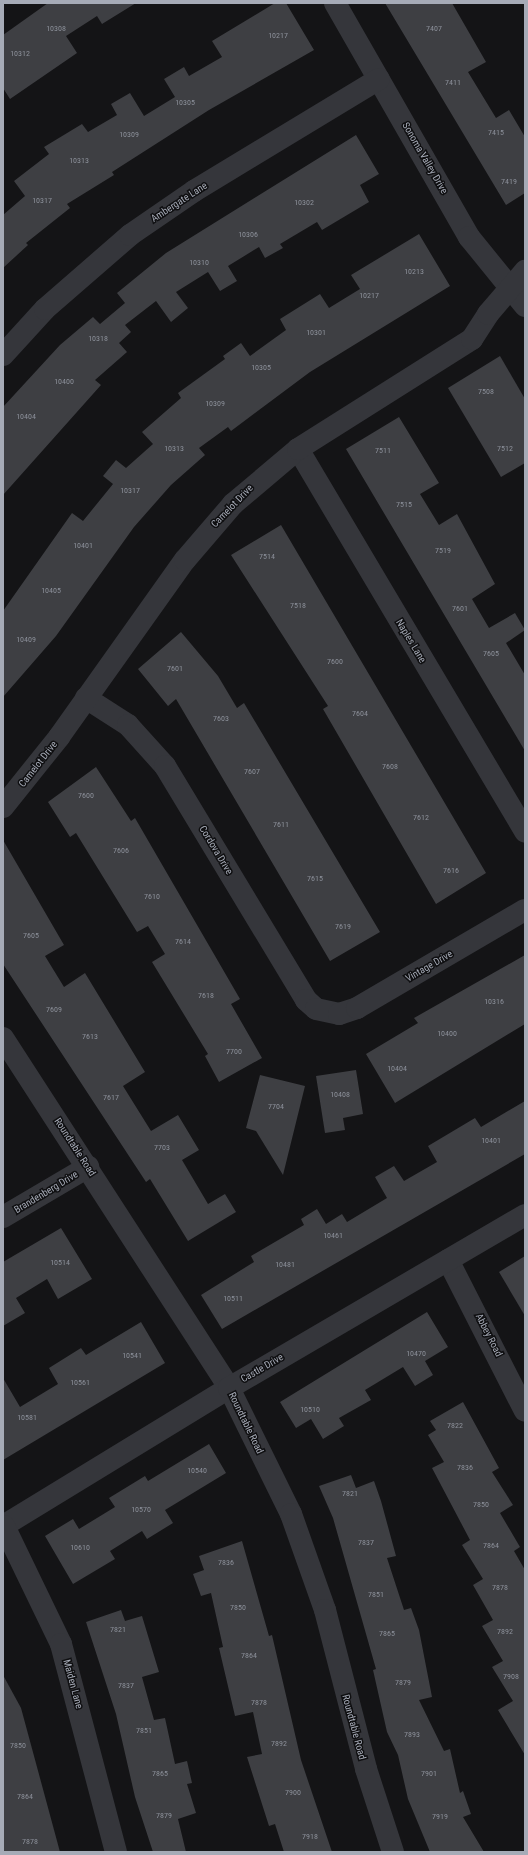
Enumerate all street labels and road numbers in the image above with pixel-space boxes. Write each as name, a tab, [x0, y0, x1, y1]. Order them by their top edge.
street label: Sonoma Valley Drive	[400, 120, 450, 196]
street label: Ambergate Lane	[149, 179, 209, 225]
street label: Camelot Drive	[209, 482, 255, 530]
street label: Naples Lane	[393, 617, 429, 665]
street label: Camelot Drive	[16, 739, 60, 789]
street label: Cordova Drive	[197, 823, 235, 877]
street label: Vintage Drive	[403, 948, 455, 984]
street label: Roundtable Road	[52, 1116, 98, 1178]
street label: Brandenberg Drive	[12, 1168, 80, 1216]
street label: Abbey Road	[473, 1311, 505, 1359]
street label: Castle Drive	[239, 1351, 285, 1385]
street label: Roundtable Road	[226, 1390, 266, 1456]
street label: Maiden Lane	[61, 1658, 85, 1710]
street label: Roundtable Road	[340, 1693, 368, 1761]

